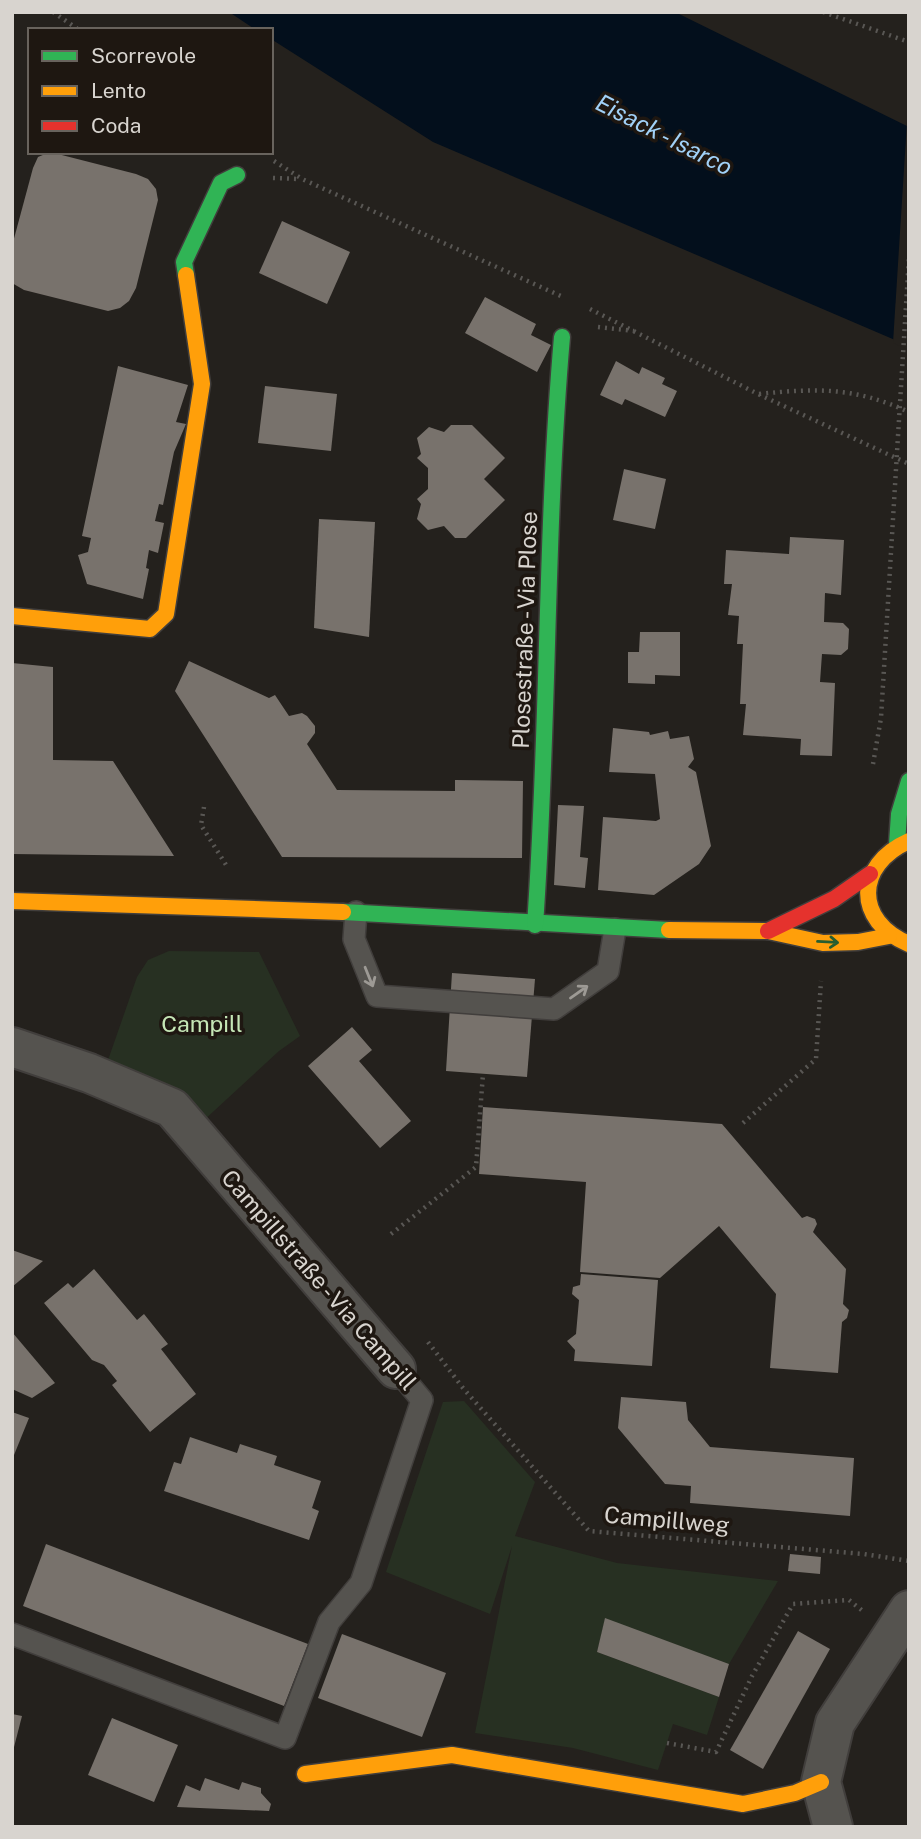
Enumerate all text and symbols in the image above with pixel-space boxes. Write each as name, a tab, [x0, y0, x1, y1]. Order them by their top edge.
legend	[28, 28, 273, 154]
text: Scorrevole	[91, 43, 196, 68]
text: Lento	[91, 78, 146, 103]
water label: Eisack - Isarco	[592, 88, 737, 181]
text: Coda	[91, 113, 141, 138]
street label: Plosestraße - Via Plose	[507, 511, 542, 749]
one-way arrow	[816, 935, 839, 948]
one-way arrow	[364, 966, 377, 988]
one-way arrow	[569, 985, 588, 1000]
park label: Campill	[161, 1010, 243, 1037]
street label: Campillstraße - Via Campill	[216, 1164, 422, 1395]
street label: Campillweg	[603, 1501, 731, 1538]

